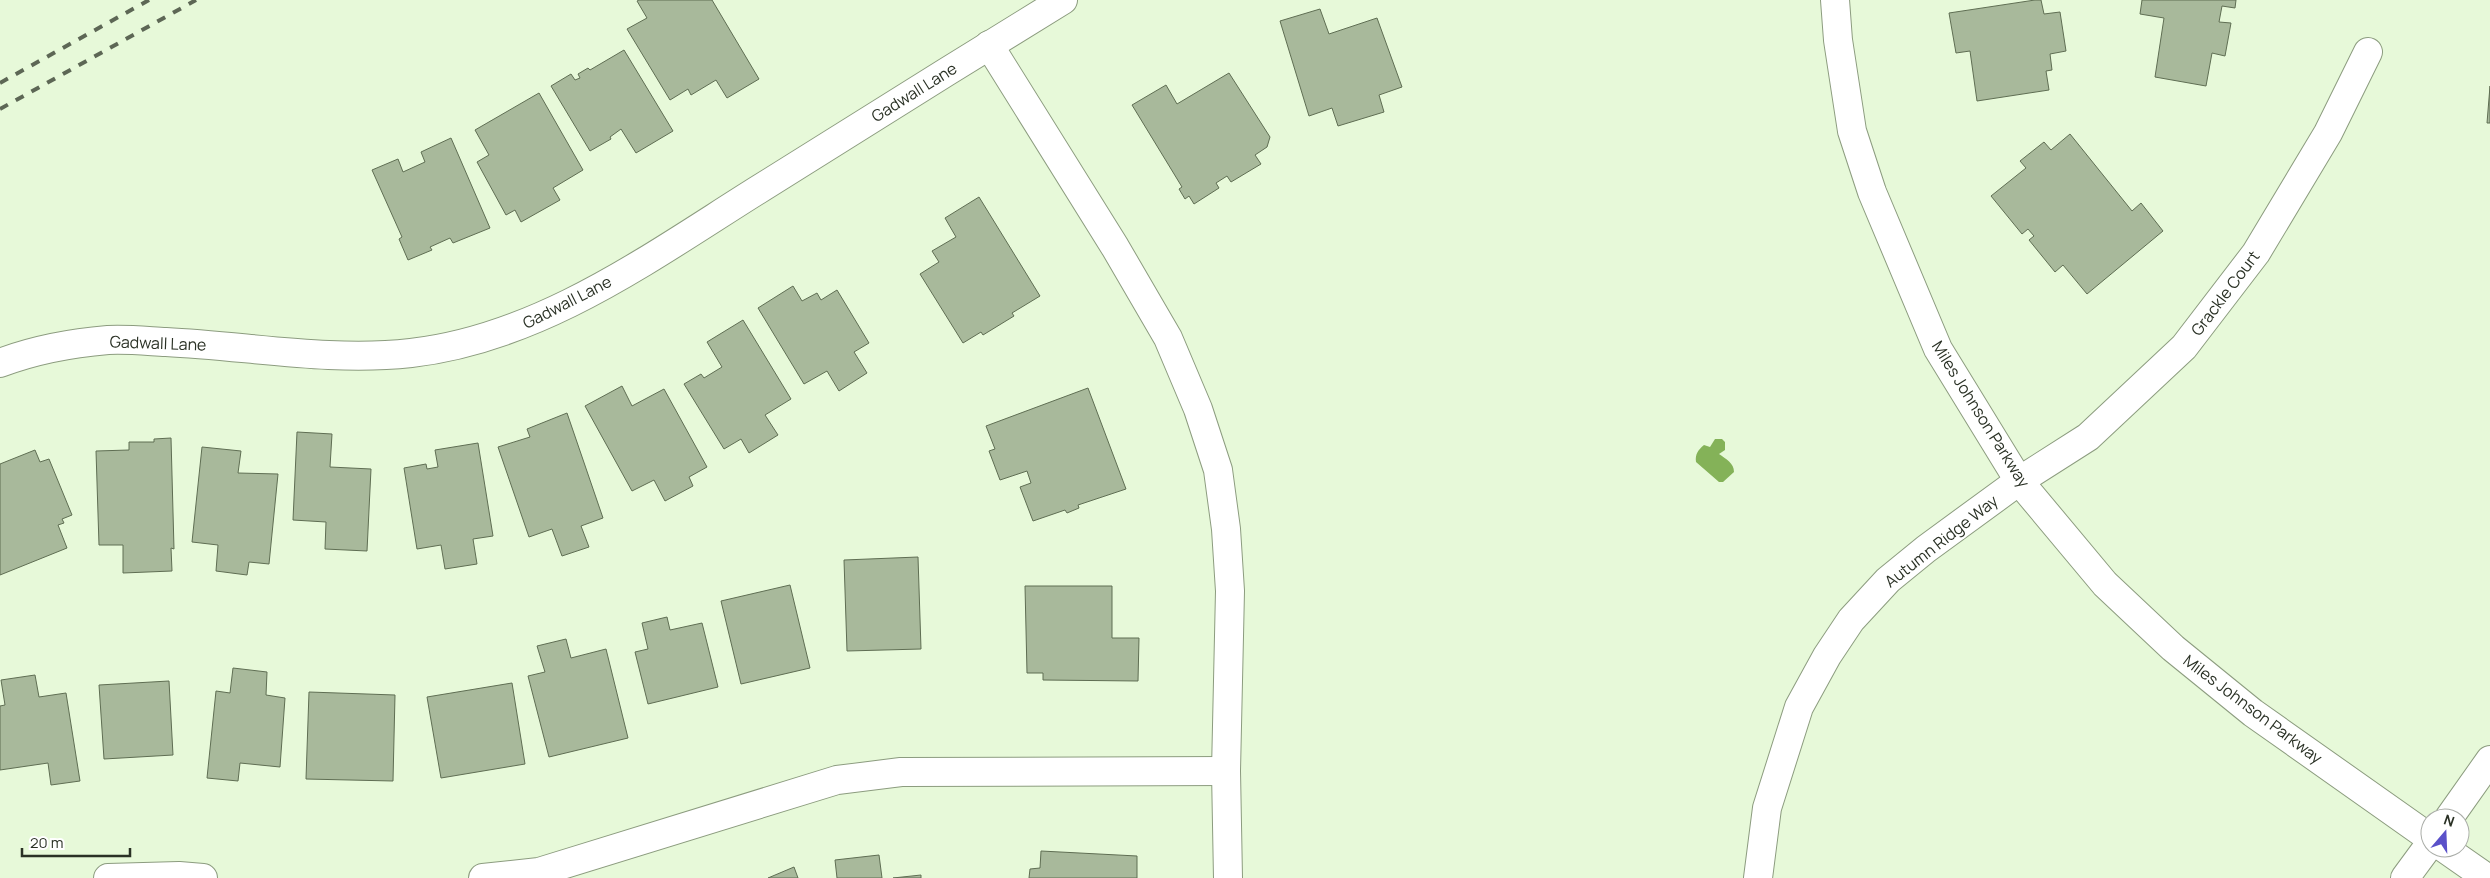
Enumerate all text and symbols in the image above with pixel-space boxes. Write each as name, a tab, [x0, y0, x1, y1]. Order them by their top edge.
street label: Gadwall Lane	[867, 57, 961, 127]
street label: Grackle Court	[2186, 246, 2264, 340]
street label: Gadwall Lane	[519, 270, 615, 334]
street label: Gadwall Lane	[109, 330, 207, 356]
street label: Miles Johnson Parkway	[1927, 337, 2035, 492]
street label: Autumn Ridge Way	[1880, 489, 2003, 592]
street label: Miles Johnson Parkway	[2179, 649, 2327, 769]
north arrow	[2420, 808, 2470, 858]
text: N	[2442, 810, 2457, 831]
scale bar	[22, 826, 130, 858]
text: 20 m	[30, 832, 63, 853]

